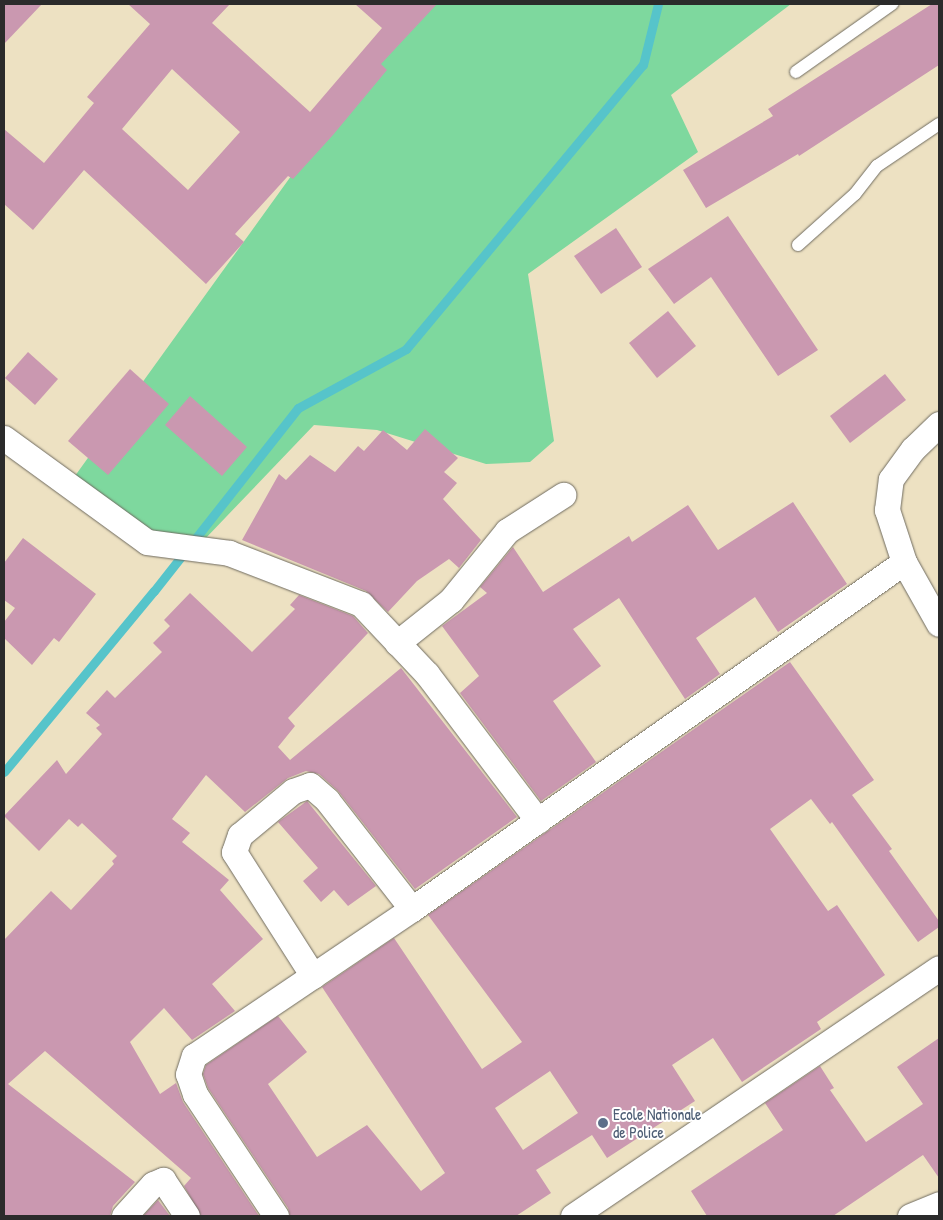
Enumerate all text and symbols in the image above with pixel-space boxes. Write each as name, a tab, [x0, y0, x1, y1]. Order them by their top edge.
place label: Ecole Nationale de Police	[613, 1104, 701, 1142]
marker: Ecole Nationale de Police	[597, 1117, 609, 1129]

